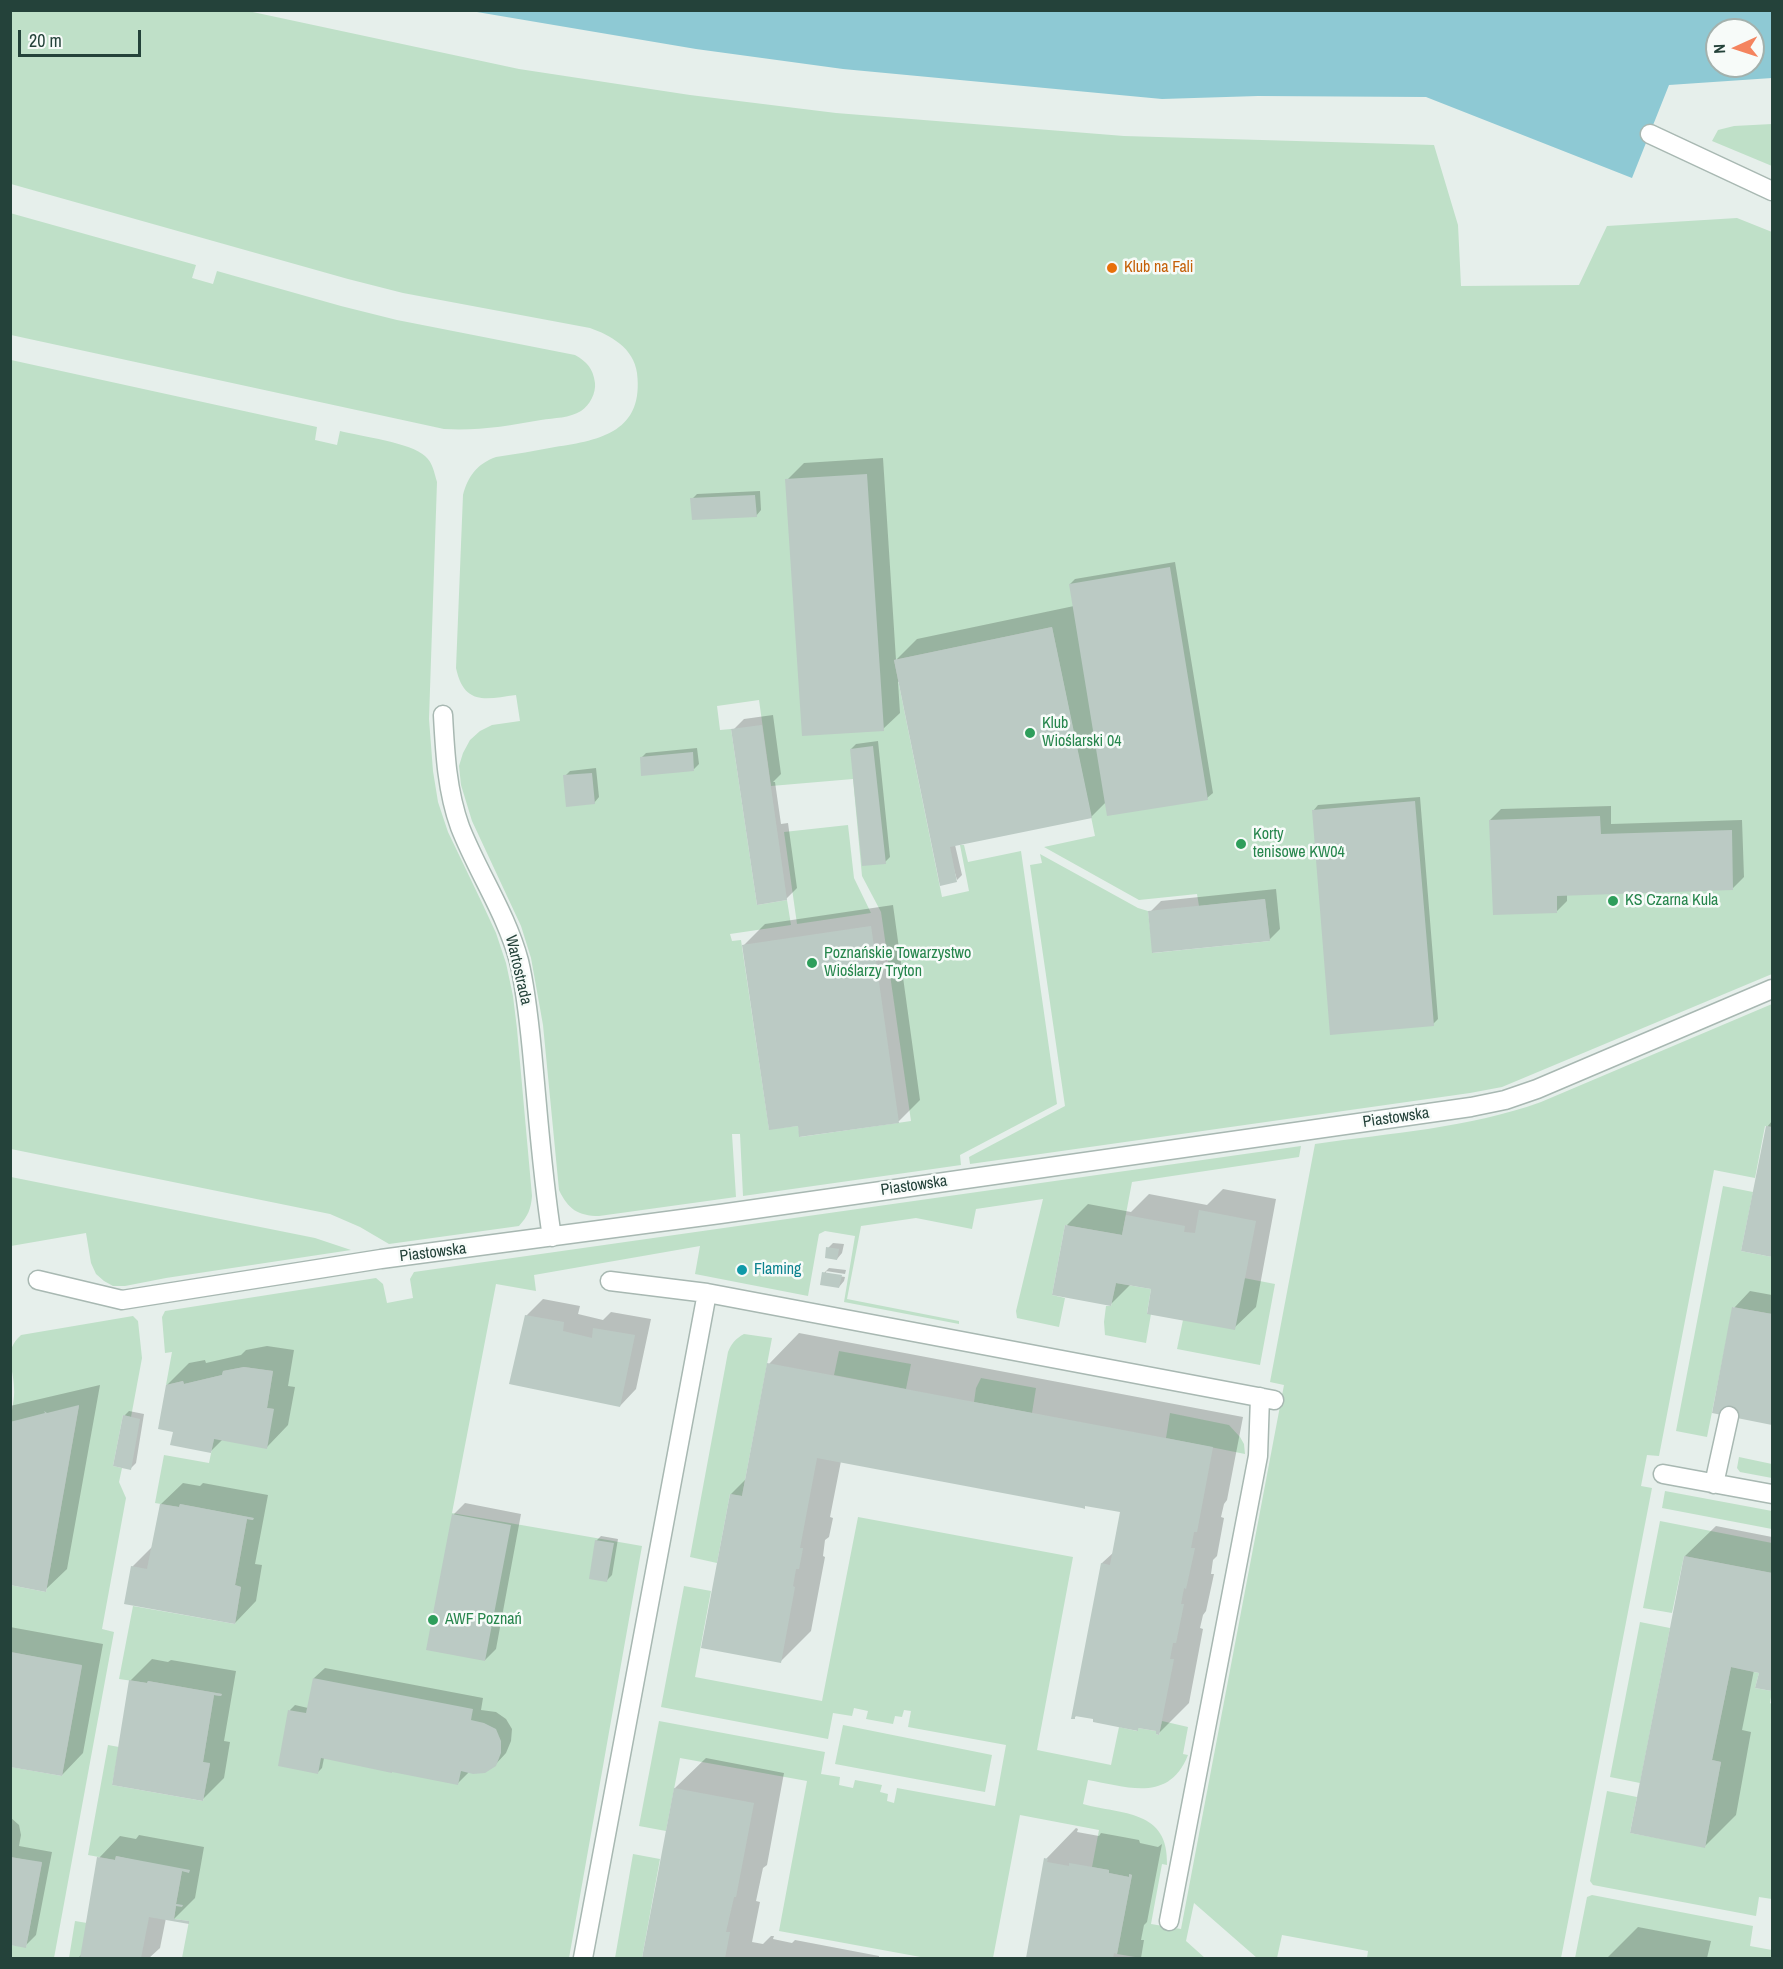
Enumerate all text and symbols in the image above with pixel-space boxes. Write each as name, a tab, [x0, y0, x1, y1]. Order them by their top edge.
scale bar	[21, 18, 144, 56]
north arrow	[1705, 18, 1765, 78]
text: 20 m	[29, 28, 62, 53]
text: N	[1708, 44, 1730, 54]
place label: Klub na Fali	[1124, 258, 1193, 278]
marker: Klub na Fali	[1105, 261, 1119, 275]
place label: Klub Wioślarski 04	[1042, 714, 1121, 752]
marker: Klub Wioślarski 04	[1023, 726, 1037, 740]
place label: Korty tenisowe KW04	[1253, 825, 1345, 863]
marker: Korty tenisowe KW04	[1234, 837, 1248, 851]
place label: KS Czarna Kula	[1625, 891, 1718, 911]
marker: KS Czarna Kula	[1606, 894, 1620, 908]
street label: Wartostrada	[501, 933, 535, 1007]
place label: Poznańskie Towarzystwo Wioślarzy Tryton	[824, 944, 971, 982]
marker: Poznańskie Towarzystwo Wioślarzy Tryton	[805, 956, 819, 970]
street label: Piastowska	[1361, 1104, 1431, 1132]
street label: Piastowska	[879, 1172, 949, 1200]
street label: Piastowska	[399, 1239, 467, 1267]
place label: Flaming	[754, 1260, 801, 1280]
marker: Flaming	[735, 1263, 749, 1277]
place label: AWF Poznań	[445, 1610, 522, 1630]
marker: AWF Poznań	[426, 1613, 440, 1627]

